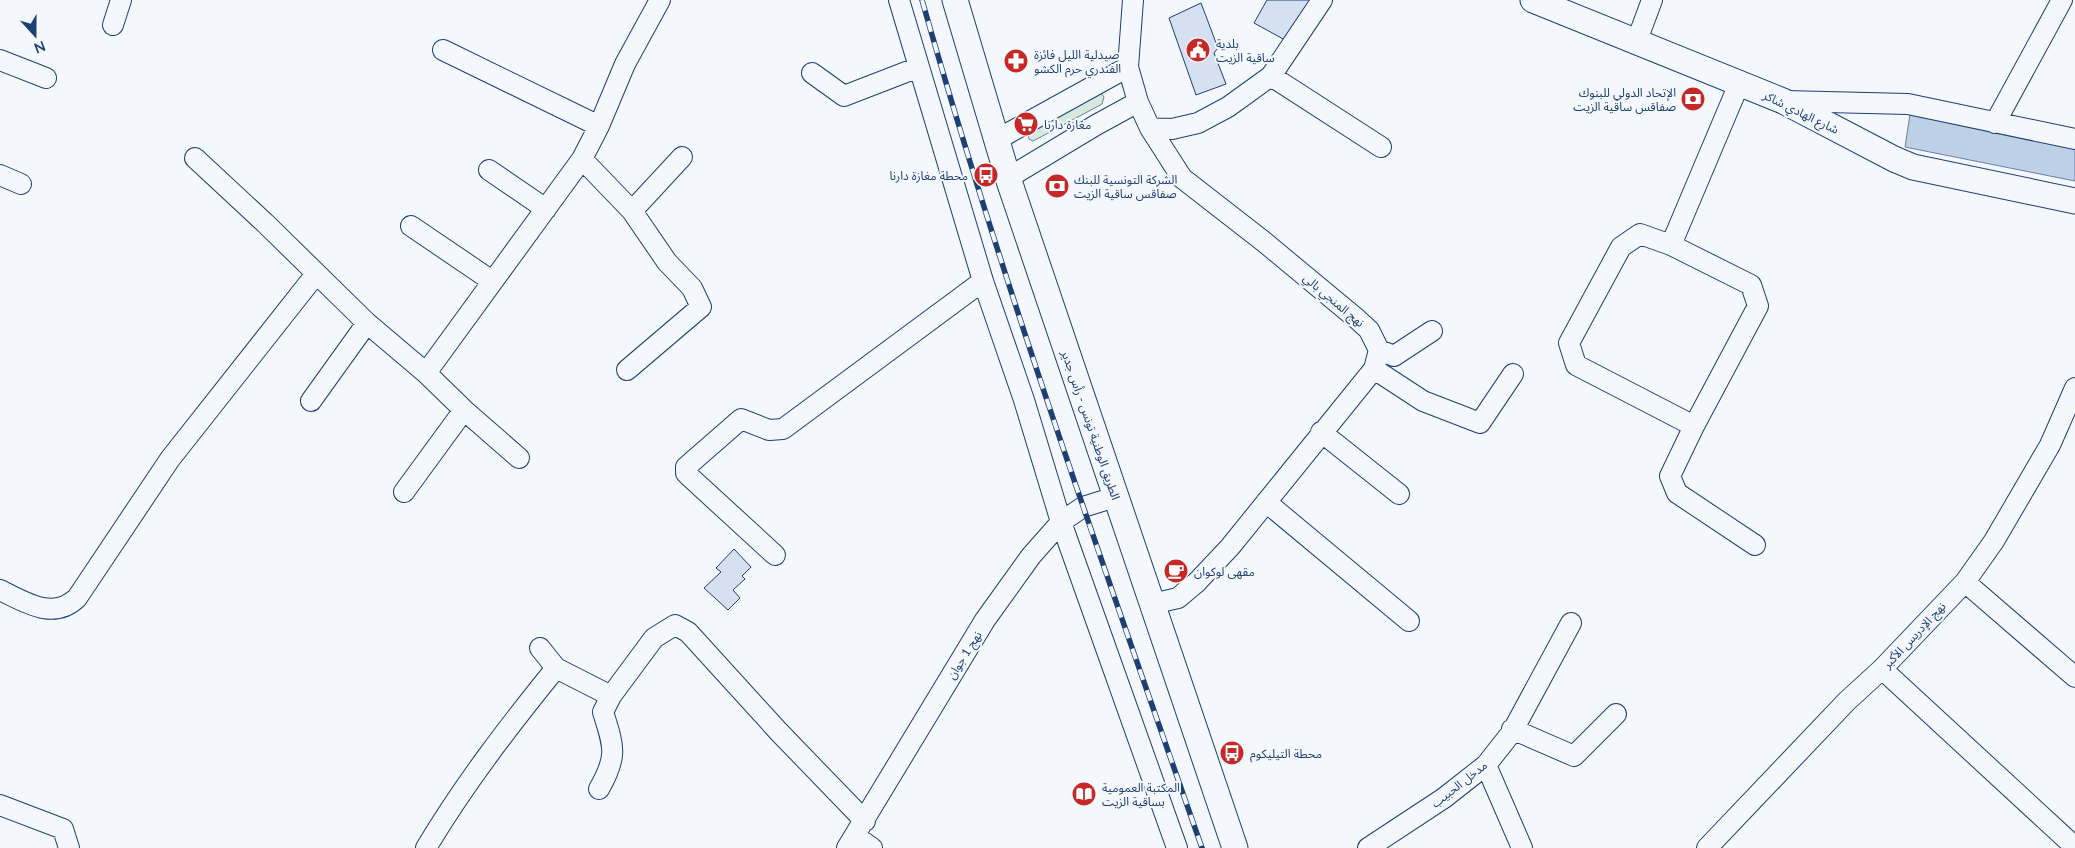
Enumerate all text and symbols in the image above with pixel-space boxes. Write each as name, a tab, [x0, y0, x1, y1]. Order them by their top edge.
north arrow	[10, 10, 60, 60]
place label: بلدية ساقية الزيت	[1216, 36, 1275, 65]
public building icon: بلدية ساقية الزيت	[1185, 37, 1211, 63]
text: N	[32, 38, 48, 57]
place label: صيدلية الليل فائزة الفندري حرم الكشو	[1034, 47, 1121, 78]
pharmacy icon: صيدلية الليل فائزة الفندري حرم الكشو	[1003, 48, 1029, 74]
place label: الإتحاد الدولي للبنوك صفاقس ساقية الزيت	[1573, 85, 1676, 114]
bank icon: الإتحاد الدولي للبنوك صفاقس ساقية الزيت	[1680, 86, 1706, 112]
street label: شارع الهادي شاكر	[1759, 87, 1841, 139]
supermarket icon: مغازة دارنا	[1013, 111, 1039, 137]
place label: مغازة دارنا	[1044, 117, 1091, 132]
bus stop icon: محطة مغازة دارنا	[973, 162, 999, 188]
place label: محطة مغازة دارنا	[889, 168, 968, 183]
place label: الشركة التونسية للبنك صفاقس ساقية الزيت	[1074, 172, 1177, 201]
bank icon: الشركة التونسية للبنك صفاقس ساقية الزيت	[1044, 173, 1070, 199]
street label: نهج المنجي بالي	[1299, 270, 1368, 332]
street label: الطريق الوطنية تونس - رأس جدير	[1057, 347, 1124, 502]
cafe icon: مقهى لوكوان	[1163, 558, 1189, 584]
place label: مقهى لوكوان	[1194, 564, 1255, 579]
street label: نهج الإدريس الأكبر	[1879, 599, 1950, 673]
street label: نهج 1 جوان	[943, 628, 986, 683]
bus stop icon: محطة التيليكوم	[1219, 740, 1245, 766]
place label: محطة التيليكوم	[1250, 746, 1322, 763]
street label: مدخل الحبيب	[1428, 757, 1490, 811]
place label: المكتبة العمومية بساقية الزيت	[1102, 780, 1180, 809]
library icon: المكتبة العمومية بساقية الزيت	[1071, 781, 1097, 807]

